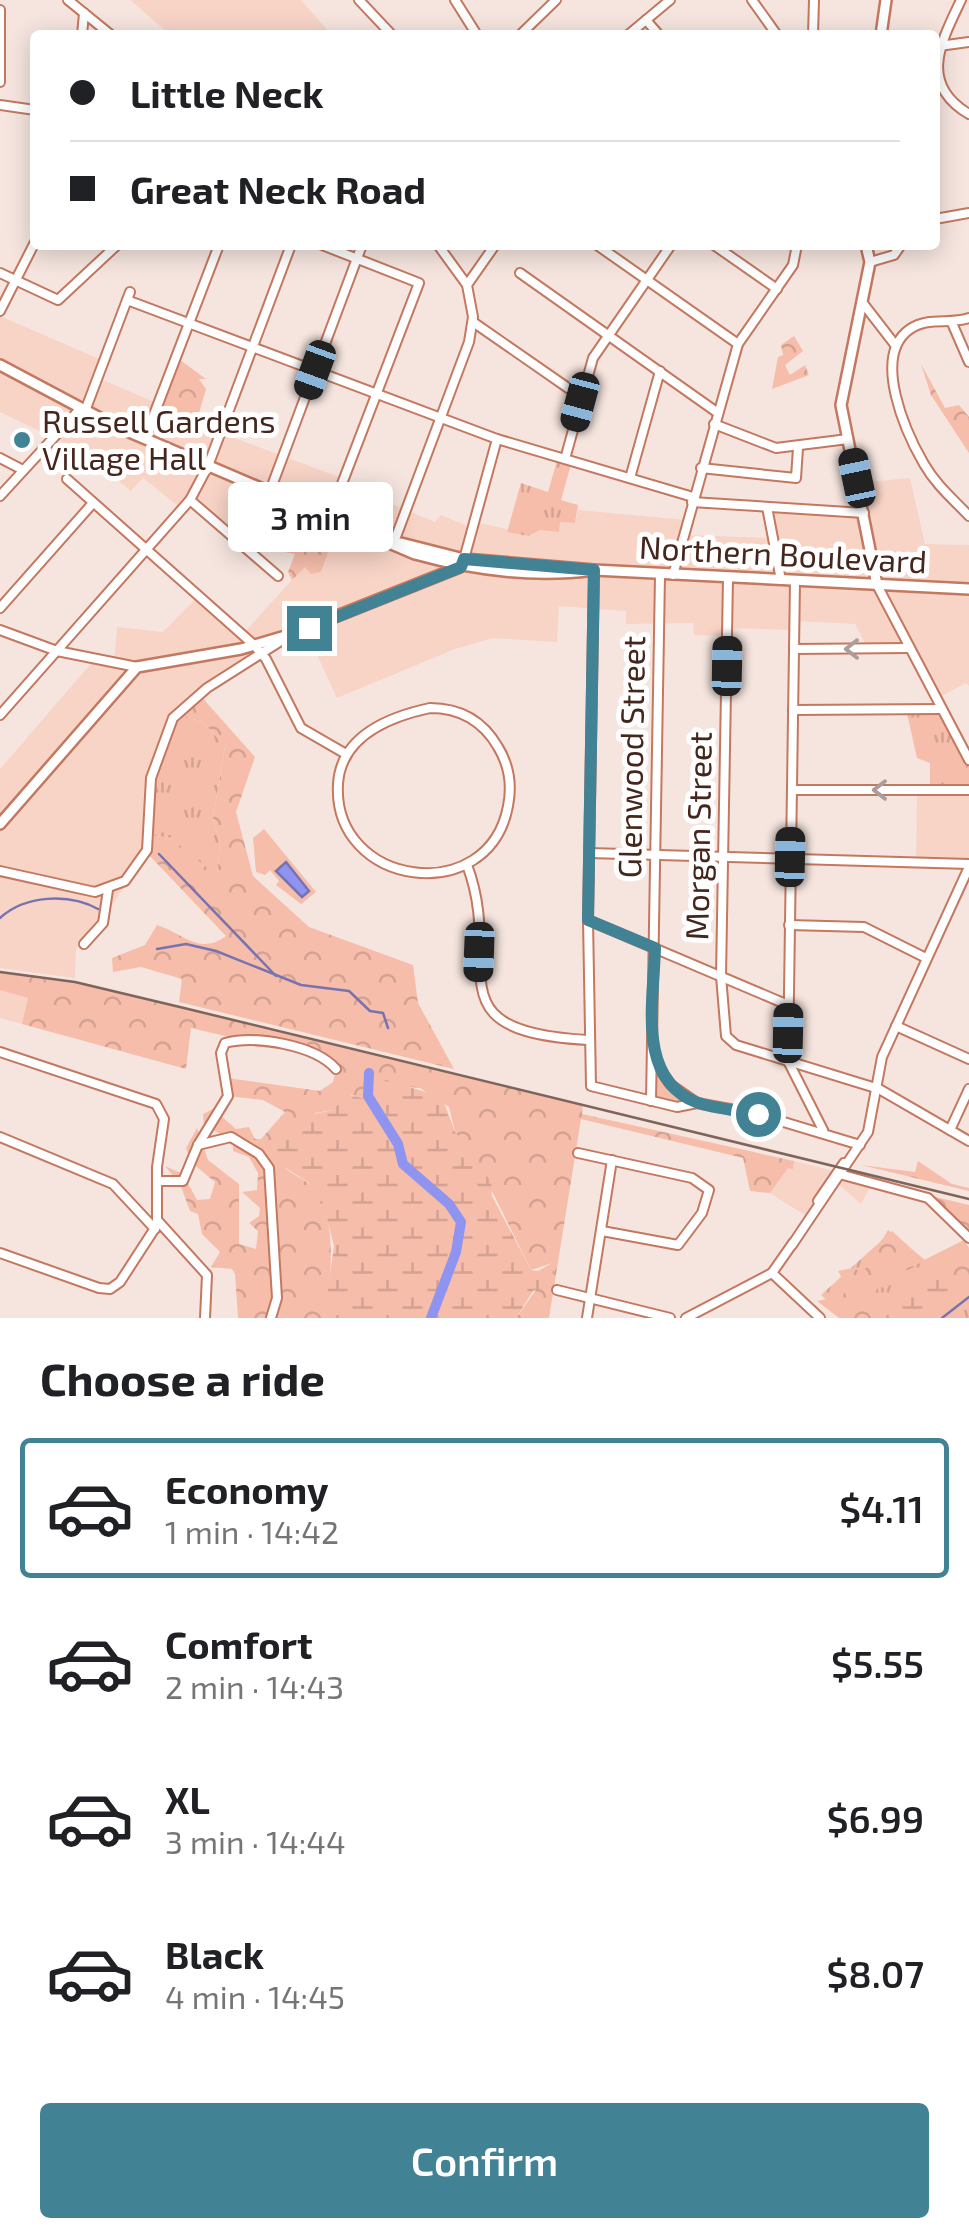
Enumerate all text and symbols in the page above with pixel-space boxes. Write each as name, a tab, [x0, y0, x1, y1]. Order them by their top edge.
text: Little Neck	[130, 70, 324, 116]
text: Great Neck Road	[130, 166, 426, 212]
car	[291, 337, 339, 403]
car	[558, 369, 602, 435]
place label: Russell Gardens Village Hall	[42, 401, 276, 476]
marker: Russell Gardens Village Hall	[11, 429, 33, 451]
car	[836, 446, 878, 510]
callout: 3 min	[226, 483, 392, 553]
text: 3 min	[270, 498, 351, 536]
street label: Northern Boulevard	[638, 526, 928, 580]
route end	[287, 606, 332, 651]
street label: Glenwood Street	[609, 635, 651, 878]
car	[711, 636, 743, 696]
one-way arrow	[843, 638, 858, 660]
street label: Morgan Street	[676, 731, 718, 941]
one-way arrow	[872, 779, 888, 801]
car	[774, 827, 806, 887]
car	[463, 921, 495, 983]
car	[772, 1003, 804, 1063]
route start	[736, 1092, 781, 1137]
text: Choose a ride	[40, 1351, 325, 1405]
icon: car	[45, 1463, 135, 1553]
text: Economy	[165, 1466, 329, 1512]
text: $4.11	[839, 1485, 924, 1531]
text: 1 min · 14:42	[165, 1512, 339, 1550]
icon: car	[45, 1618, 135, 1708]
text: Comfort	[165, 1621, 313, 1667]
text: $5.55	[831, 1640, 924, 1686]
text: 2 min · 14:43	[165, 1667, 344, 1705]
icon: car	[45, 1773, 135, 1863]
text: XL	[165, 1776, 210, 1822]
text: $6.99	[827, 1795, 924, 1841]
text: 3 min · 14:44	[165, 1822, 346, 1860]
icon: car	[45, 1928, 135, 2018]
text: Black	[165, 1931, 264, 1977]
text: $8.07	[826, 1950, 924, 1996]
text: 4 min · 14:45	[165, 1977, 345, 2015]
button: Confirm	[40, 2103, 929, 2218]

